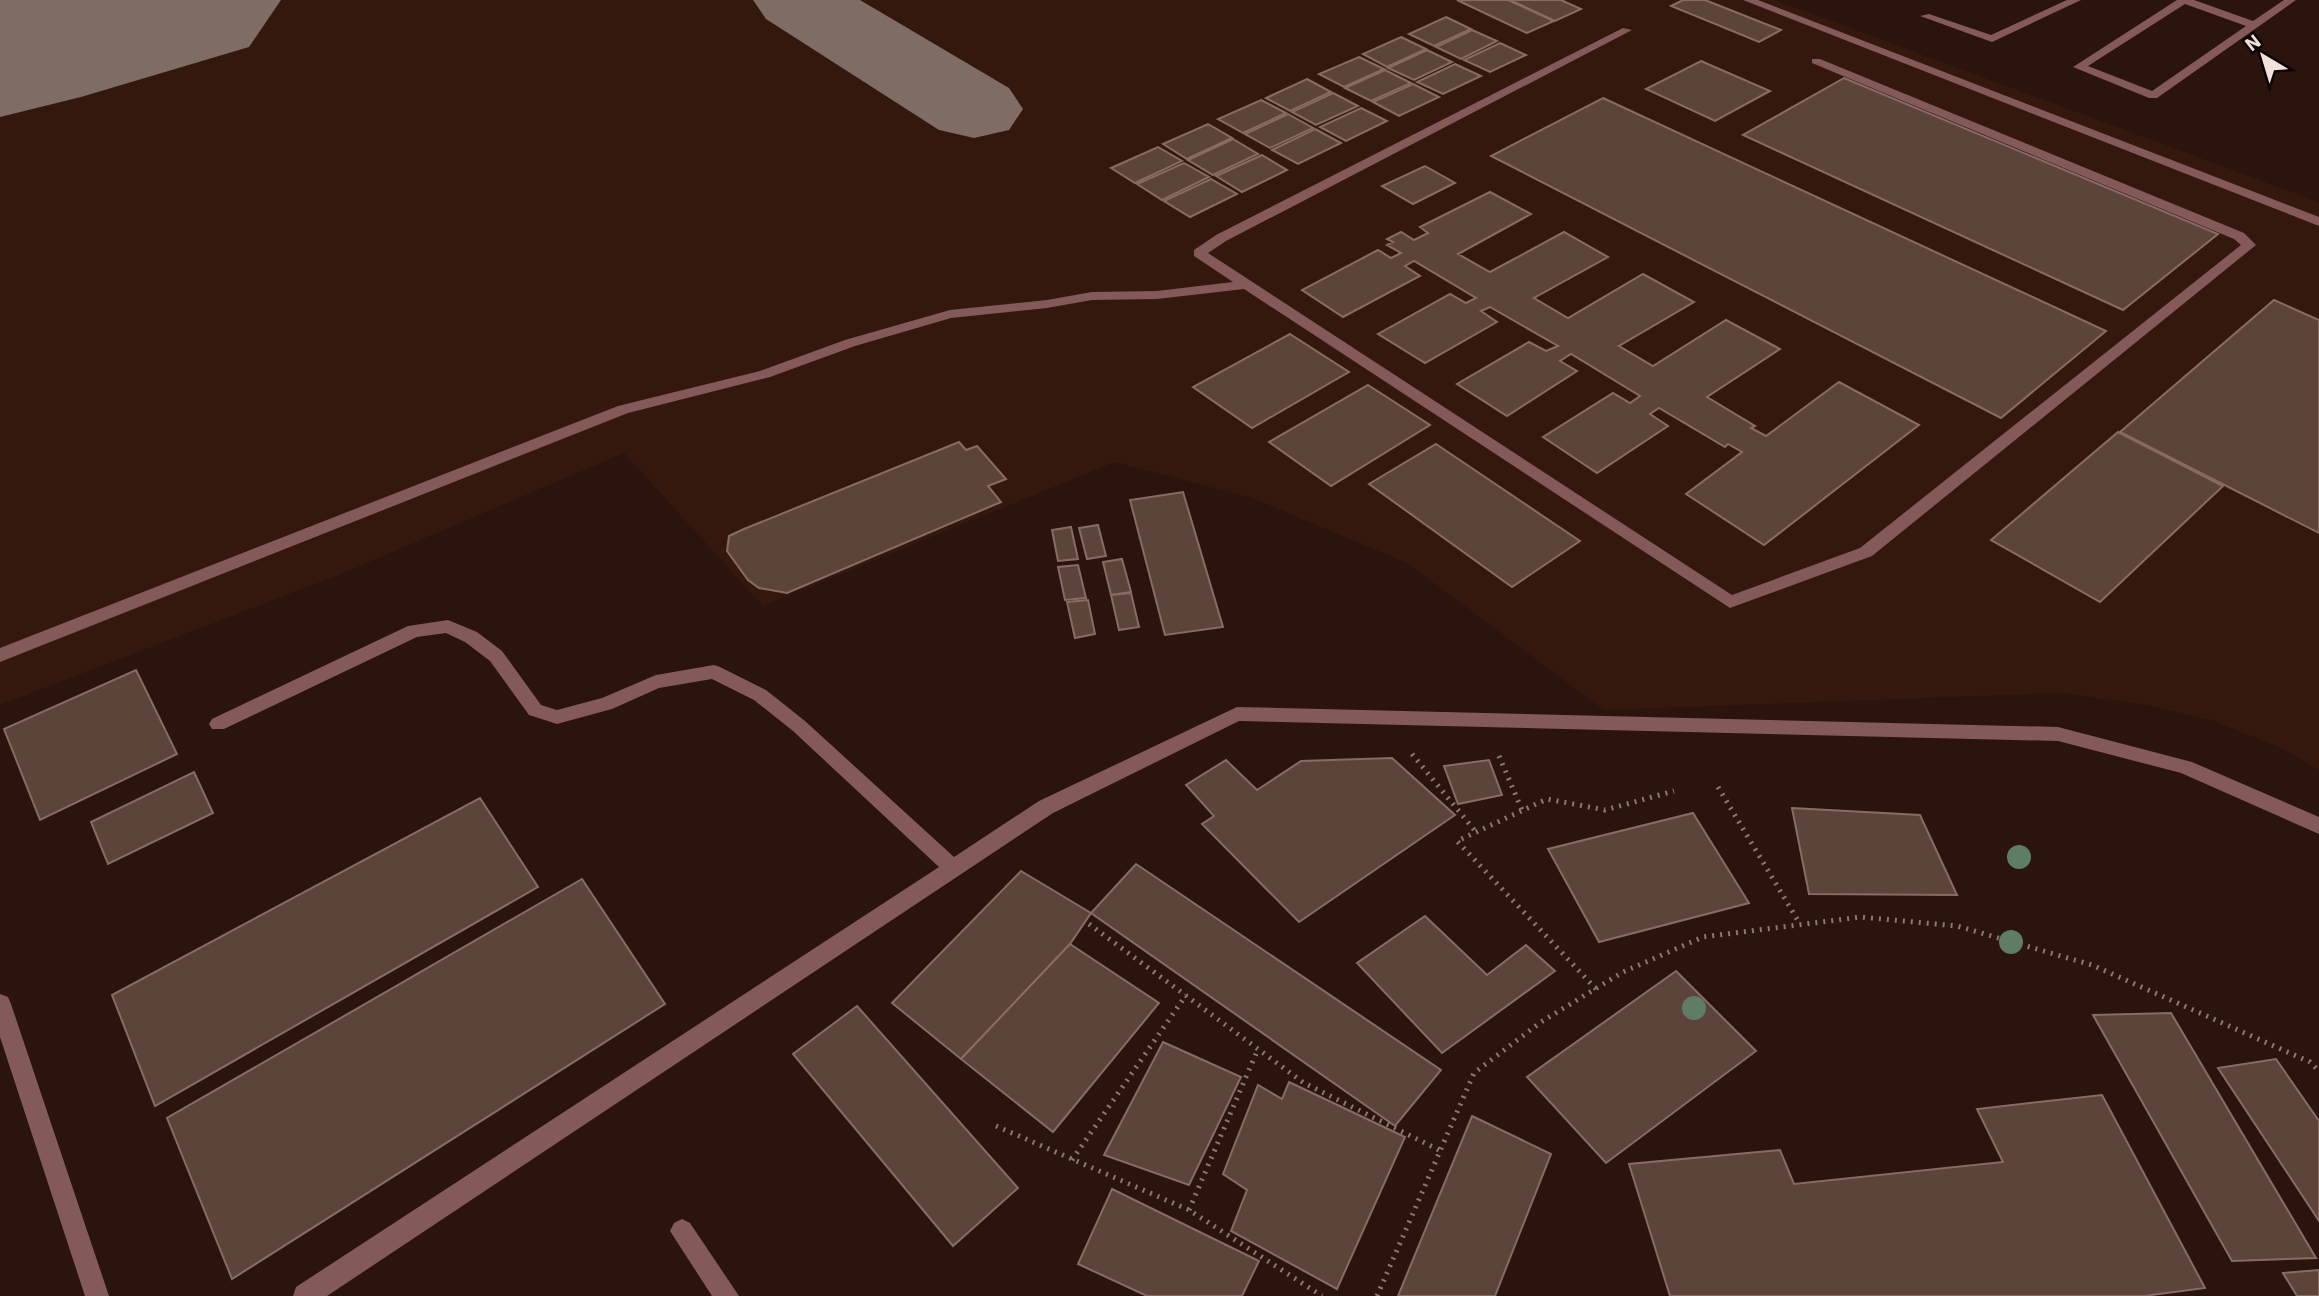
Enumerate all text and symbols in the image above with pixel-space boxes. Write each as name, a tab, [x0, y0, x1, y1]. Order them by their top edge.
north arrow	[2228, 21, 2298, 91]
text: N	[2240, 29, 2265, 56]

